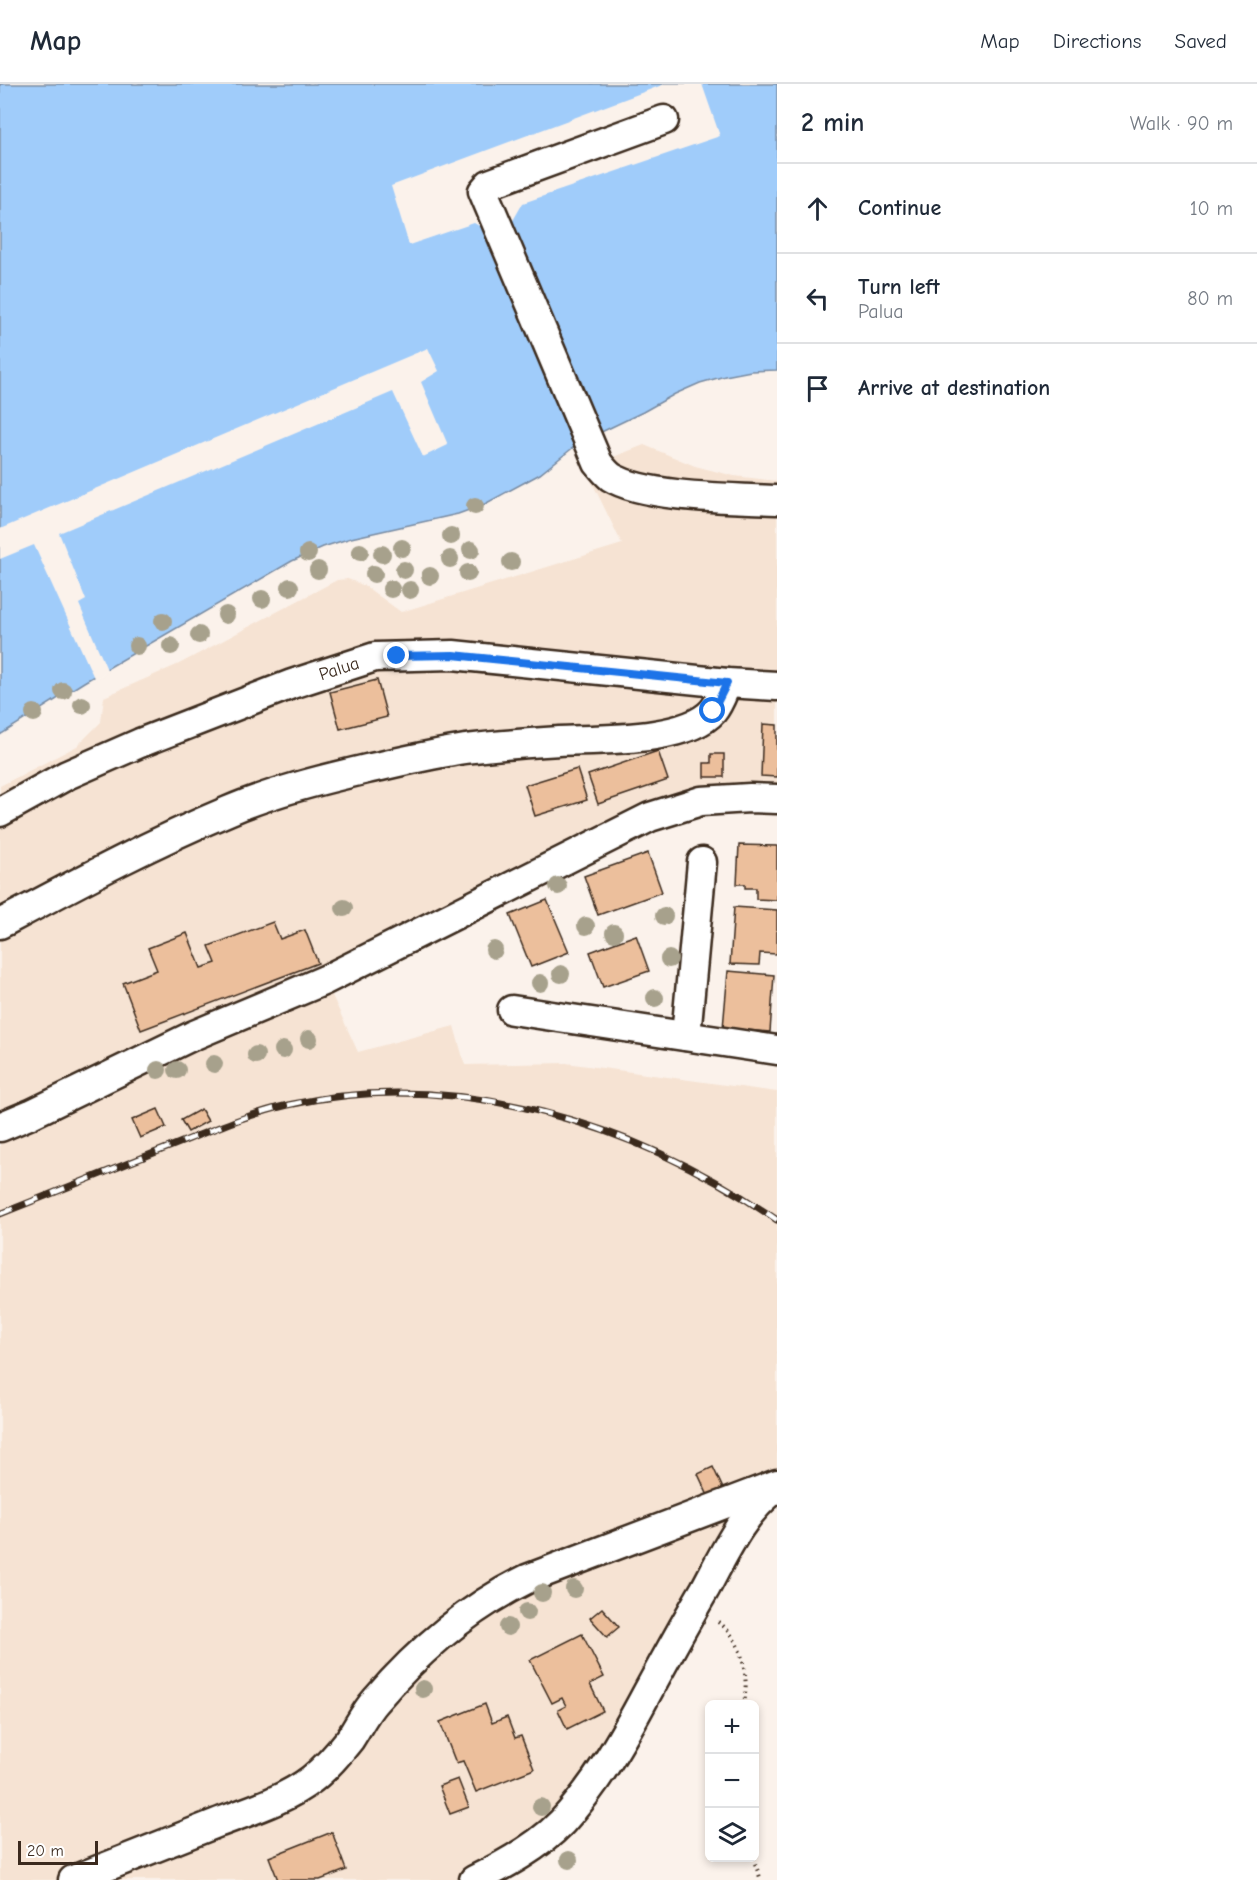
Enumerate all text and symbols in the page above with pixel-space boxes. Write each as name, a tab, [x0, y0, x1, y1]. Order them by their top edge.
text: Map	[30, 25, 81, 57]
text: Map	[980, 29, 1020, 53]
text: Directions	[1053, 29, 1142, 53]
text: Saved	[1175, 29, 1227, 53]
text: 2 min	[801, 108, 864, 138]
text: Walk · 90 m	[1130, 112, 1233, 135]
icon: ahead	[801, 192, 834, 225]
text: Continue	[858, 195, 941, 221]
text: 10 m	[1190, 197, 1233, 220]
text: Turn left	[858, 274, 940, 300]
icon: left	[801, 282, 834, 315]
text: 80 m	[1187, 287, 1233, 310]
text: Palua	[858, 300, 904, 323]
icon: arrive	[801, 372, 834, 405]
text: Arrive at destination	[858, 375, 1050, 401]
route end	[383, 642, 409, 668]
street label: Palua	[316, 653, 362, 685]
route start	[699, 697, 725, 723]
map controls	[705, 1700, 759, 1862]
button: +	[705, 1700, 759, 1754]
button: −	[705, 1754, 759, 1808]
button: layers	[705, 1808, 759, 1862]
scale bar	[18, 1838, 98, 1866]
text: 20 m	[27, 1842, 64, 1860]

